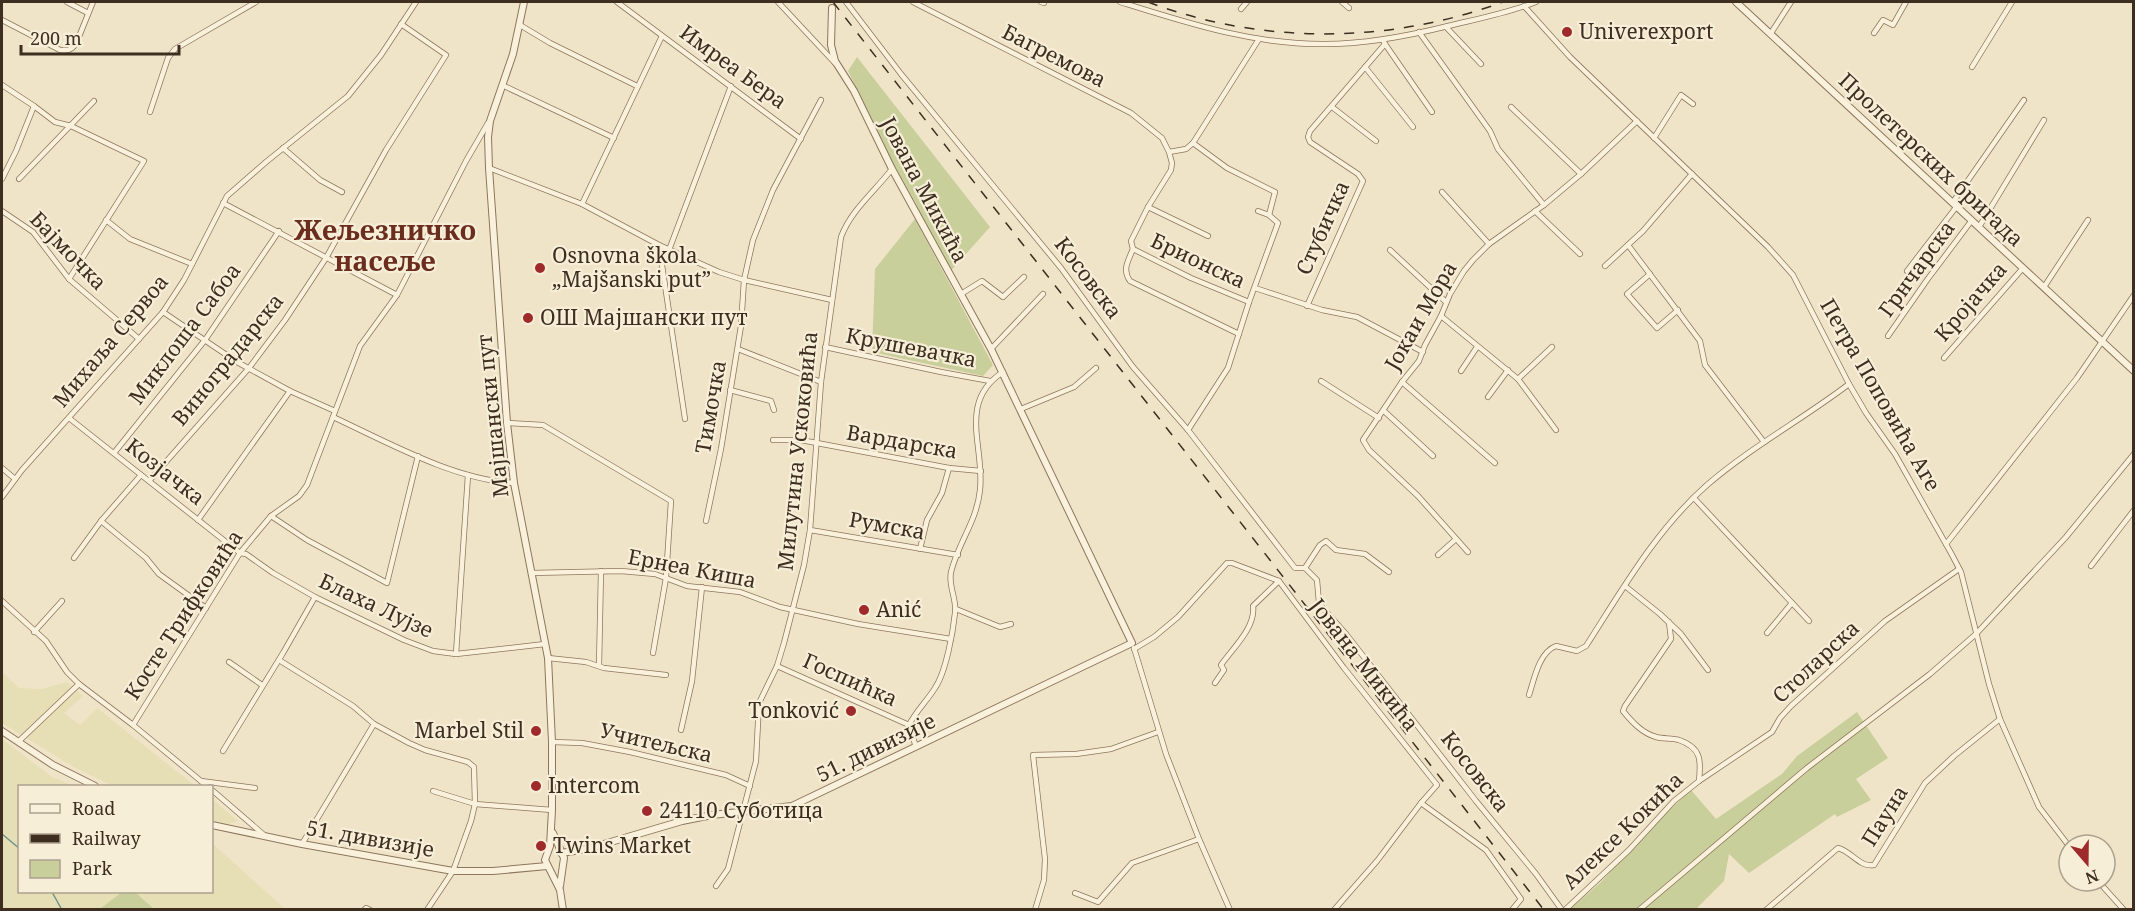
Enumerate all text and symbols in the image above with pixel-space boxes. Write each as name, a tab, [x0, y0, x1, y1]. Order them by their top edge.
street label: Багремова	[998, 17, 1111, 93]
place label: Univerexport	[1579, 17, 1713, 45]
scale bar	[21, 18, 178, 56]
street label: Имреа Бера	[674, 18, 793, 115]
marker: Univerexport	[1560, 25, 1574, 39]
text: 200 m	[30, 26, 82, 50]
street label: Пролетерских бригада	[1833, 66, 2030, 252]
street label: Јована Микића	[874, 111, 975, 267]
street label: Стубичка	[1289, 176, 1355, 279]
street label: Бајмочка	[24, 205, 113, 296]
district label: Жељезничко насеље	[294, 211, 476, 279]
street label: Грнчарска	[1872, 215, 1961, 322]
street label: Брионска	[1146, 226, 1250, 294]
street label: Косовска	[1049, 231, 1129, 324]
place label: Osnovna škola „Majšanski put”	[552, 241, 711, 293]
street label: Јокаи Мора	[1377, 256, 1463, 376]
street label: Кројачка	[1928, 256, 2013, 347]
street label: Миклоша Сабоа	[122, 257, 247, 410]
marker: Osnovna škola „Majšanski put”	[533, 261, 547, 275]
street label: Михаља Сервоа	[46, 268, 174, 413]
street label: Виноградарска	[165, 287, 289, 431]
street label: Петра Поповића Аге	[1814, 293, 1947, 496]
place label: ОШ Мајшански пут	[540, 303, 748, 331]
marker: ОШ Мајшански пут	[521, 311, 535, 325]
street label: Крушевачка	[844, 321, 979, 373]
street label: Милутина Ускоковића	[771, 330, 824, 572]
street label: Мајшански пут	[470, 333, 515, 499]
street label: Тимочка	[688, 358, 732, 456]
street label: Вардарска	[845, 417, 960, 465]
street label: Козјачка	[120, 431, 211, 511]
street label: Румска	[847, 505, 927, 545]
street label: Косте Трифковића	[118, 524, 249, 705]
street label: Ернеа Киша	[626, 542, 759, 594]
street label: Блаха Лујзе	[315, 566, 438, 644]
street label: Јована Микића	[1303, 591, 1426, 737]
place label: Anić	[876, 595, 921, 623]
marker: Anić	[857, 603, 871, 617]
street label: Столарска	[1766, 614, 1865, 709]
street label: Госпићка	[799, 646, 902, 712]
place label: Tonković	[748, 696, 839, 724]
marker: Tonković	[844, 704, 858, 718]
street label: 51. дивизије	[811, 706, 940, 788]
street label: Учитељска	[597, 715, 715, 769]
place label: Marbel Stil	[414, 716, 524, 744]
marker: Marbel Stil	[529, 724, 543, 738]
street label: Косовска	[1435, 725, 1516, 818]
street label: Алексе Кокића	[1556, 765, 1689, 895]
place label: Intercom	[548, 771, 640, 799]
marker: Intercom	[529, 779, 543, 793]
street label: Пауна	[1855, 780, 1914, 851]
legend	[18, 785, 213, 893]
text: Road	[72, 796, 115, 820]
place label: 24110 Суботица	[659, 796, 824, 824]
marker: 24110 Суботица	[640, 804, 654, 818]
street label: 51. дивизије	[304, 813, 436, 863]
text: Railway	[72, 826, 142, 850]
place label: Twins Market	[553, 831, 691, 859]
north arrow	[2057, 833, 2117, 893]
marker: Twins Market	[534, 839, 548, 853]
text: Park	[72, 856, 112, 880]
text: N	[2082, 865, 2102, 890]

